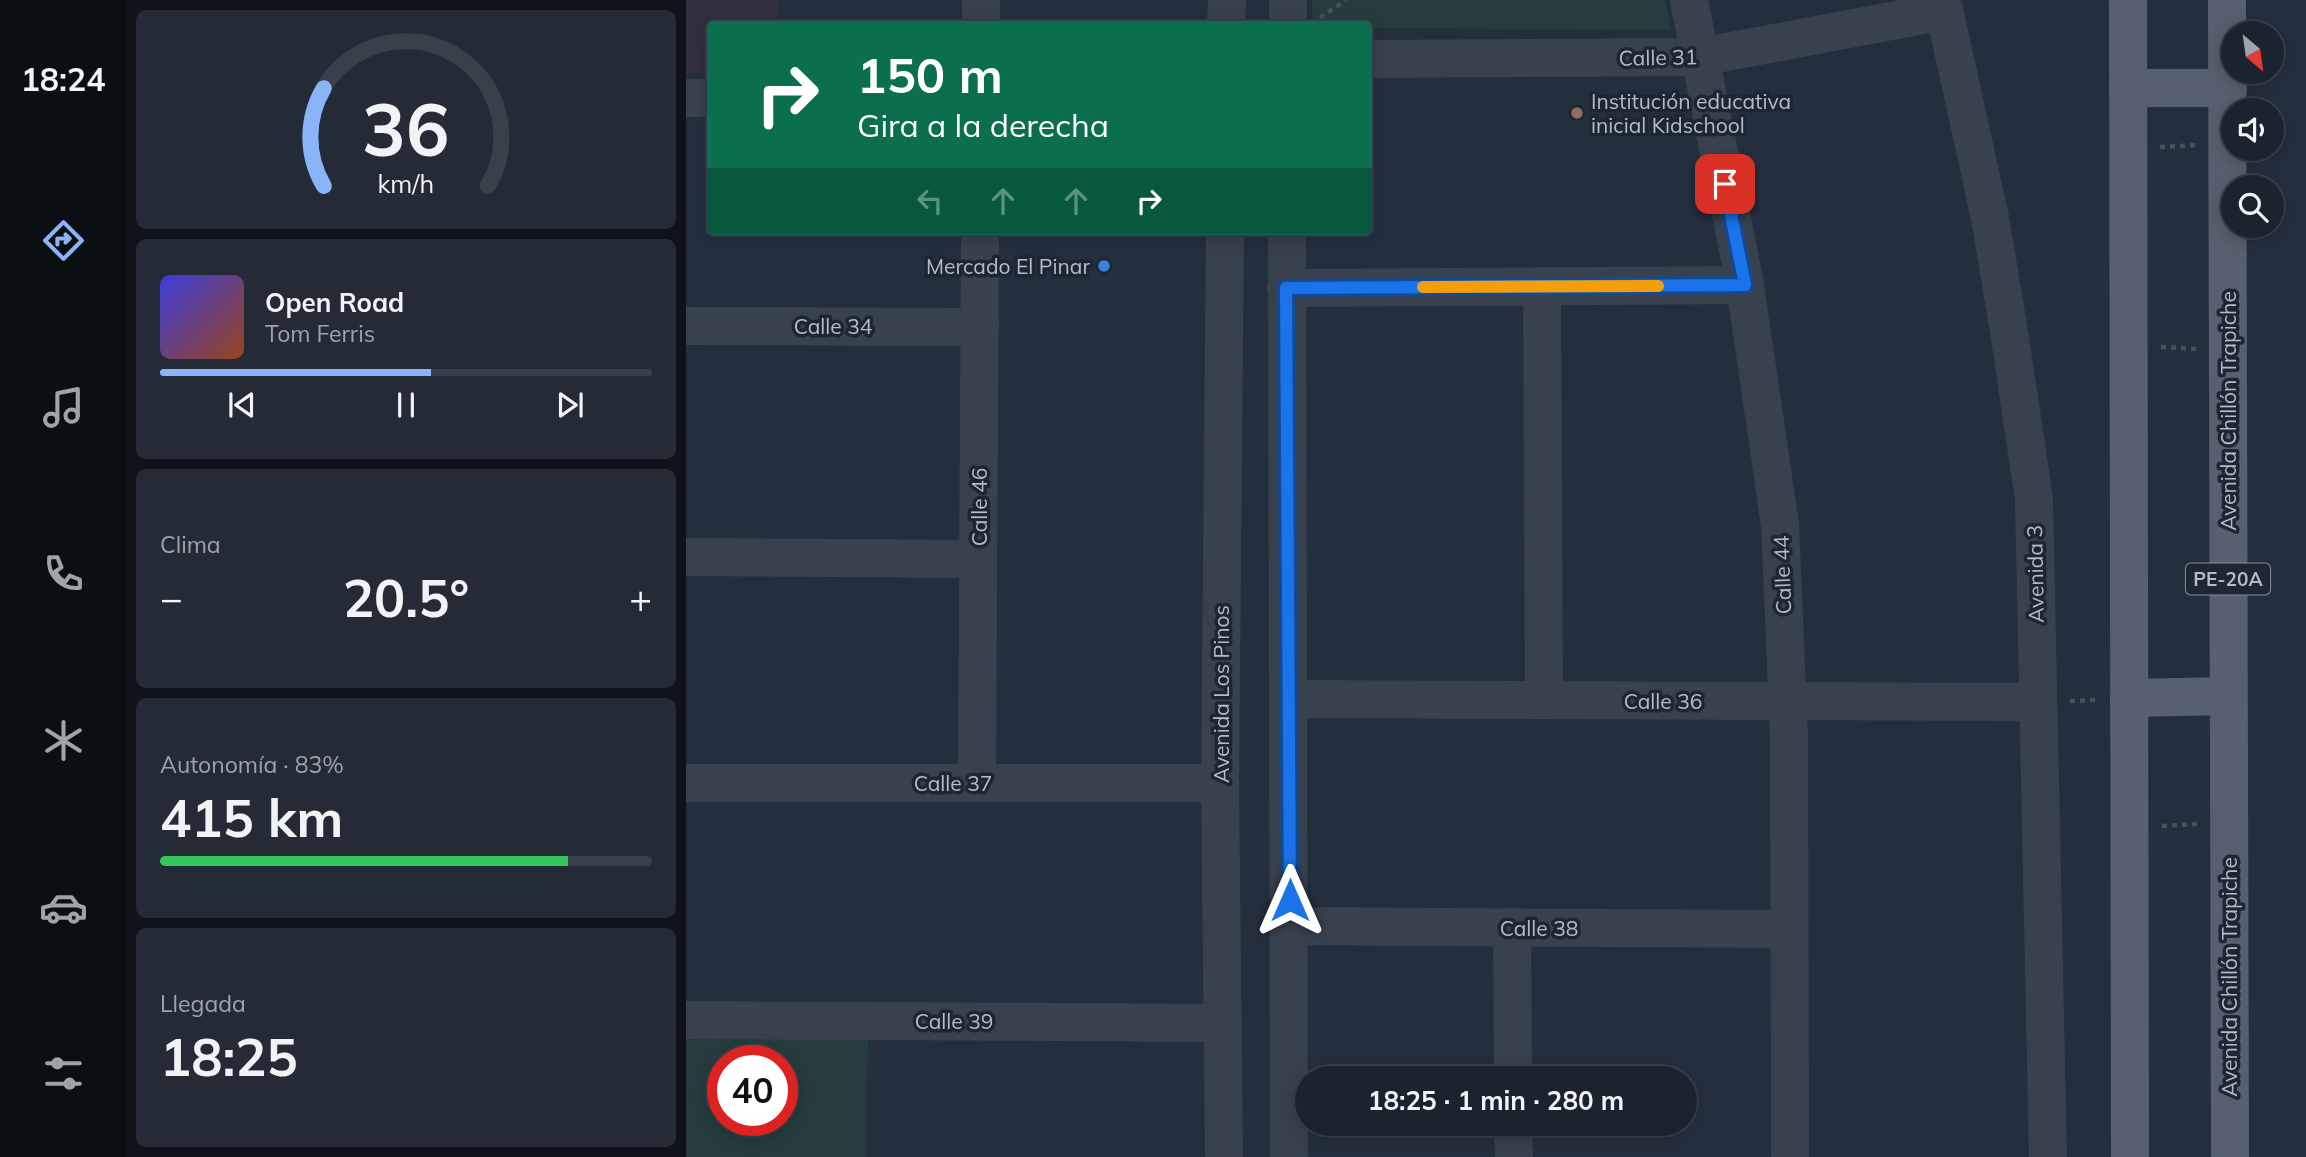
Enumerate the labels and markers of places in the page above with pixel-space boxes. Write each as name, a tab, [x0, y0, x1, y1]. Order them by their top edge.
place label: Institución educativa inicial Kidschool	[1591, 88, 1791, 138]
marker: Institución educativa inicial Kidschool	[1569, 105, 1585, 121]
pin	[1695, 154, 1755, 214]
place label: Mercado El Pinar	[926, 253, 1090, 279]
marker: Mercado El Pinar	[1096, 258, 1112, 274]

